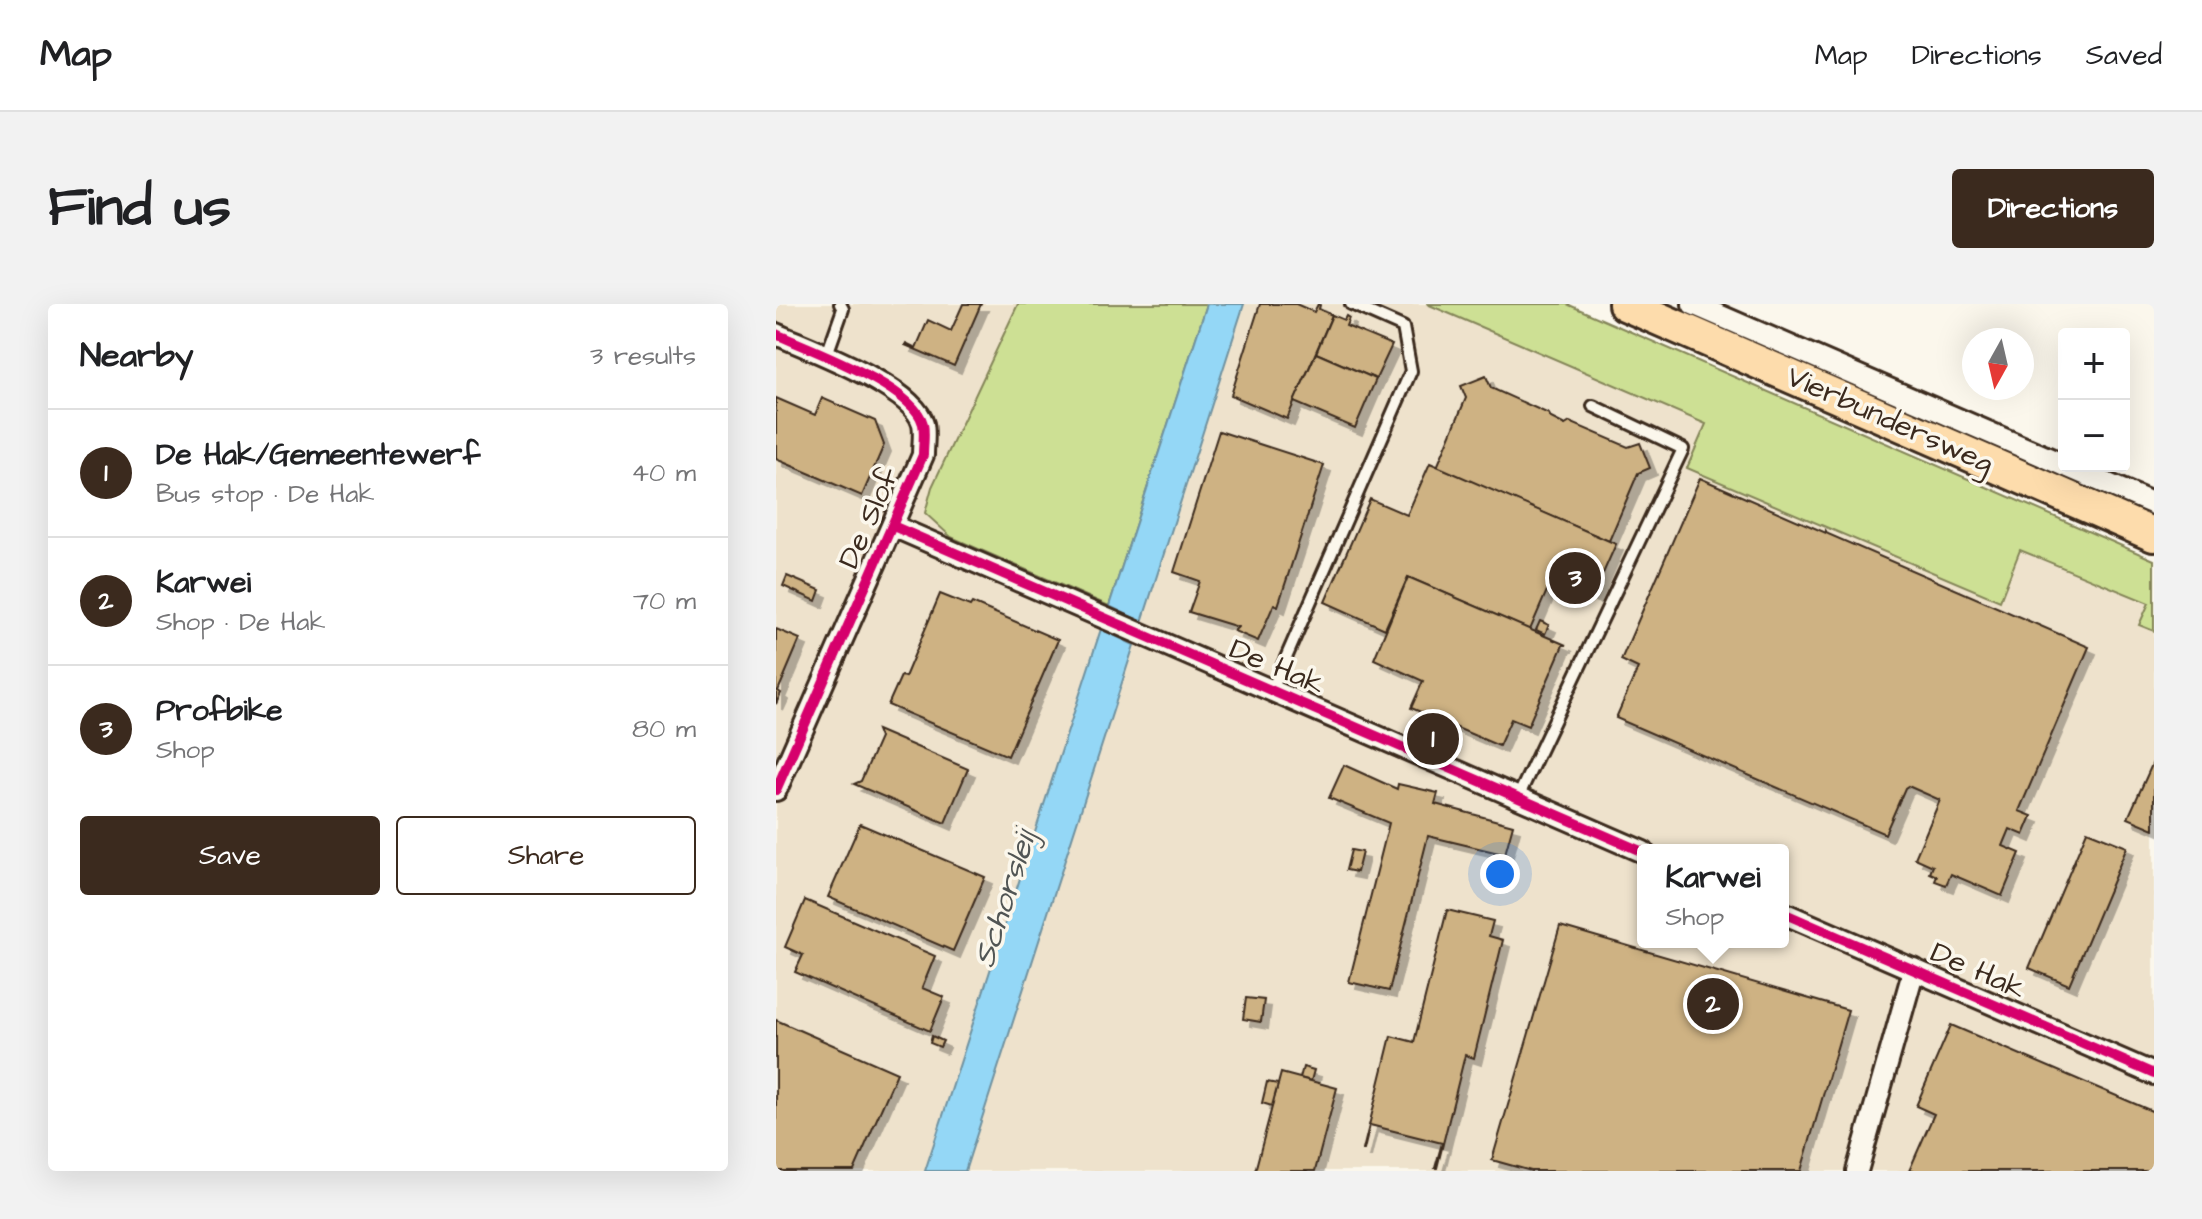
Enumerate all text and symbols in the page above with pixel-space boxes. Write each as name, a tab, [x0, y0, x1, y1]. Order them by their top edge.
text: Map	[40, 29, 112, 81]
text: Map	[1815, 36, 1868, 75]
text: Directions	[1912, 36, 2042, 75]
text: Saved	[2086, 36, 2162, 75]
text: Find us	[48, 169, 231, 247]
button: Directions	[1952, 169, 2154, 248]
north arrow	[1962, 328, 2034, 400]
map controls	[2058, 328, 2130, 472]
button: +	[2058, 328, 2130, 400]
text: Nearby	[80, 332, 194, 380]
text: 3 results	[590, 338, 696, 374]
street label: Vierbundersweg	[1779, 356, 2000, 485]
button: −	[2058, 400, 2130, 472]
text: De Hak/Gemeentewerf	[156, 434, 480, 476]
text: 1	[104, 455, 108, 491]
text: 40 m	[631, 455, 696, 491]
street label: De Slof	[828, 461, 910, 575]
text: Bus stop · De Hak	[156, 476, 375, 512]
pin: 3	[1549, 548, 1601, 608]
text: Karwei	[156, 562, 251, 604]
text: 2	[99, 583, 113, 619]
text: 70 m	[633, 583, 696, 619]
text: Shop · De Hak	[156, 604, 325, 640]
street label: De Hak	[1223, 628, 1331, 706]
text: Profbike	[156, 690, 282, 732]
pin: 1	[1407, 709, 1459, 769]
text: 3	[99, 711, 113, 747]
text: 80 m	[632, 711, 696, 747]
text: Shop	[156, 732, 215, 768]
button: Save	[80, 816, 380, 895]
button: Share	[396, 816, 696, 895]
water label: Schorsleij	[962, 821, 1050, 973]
popup	[1637, 844, 1789, 948]
your location	[1480, 854, 1520, 894]
text: Karwei	[1665, 857, 1761, 899]
text: Shop	[1665, 899, 1724, 935]
street label: De Hak	[1924, 932, 2032, 1010]
pin: 2	[1687, 974, 1739, 1034]

